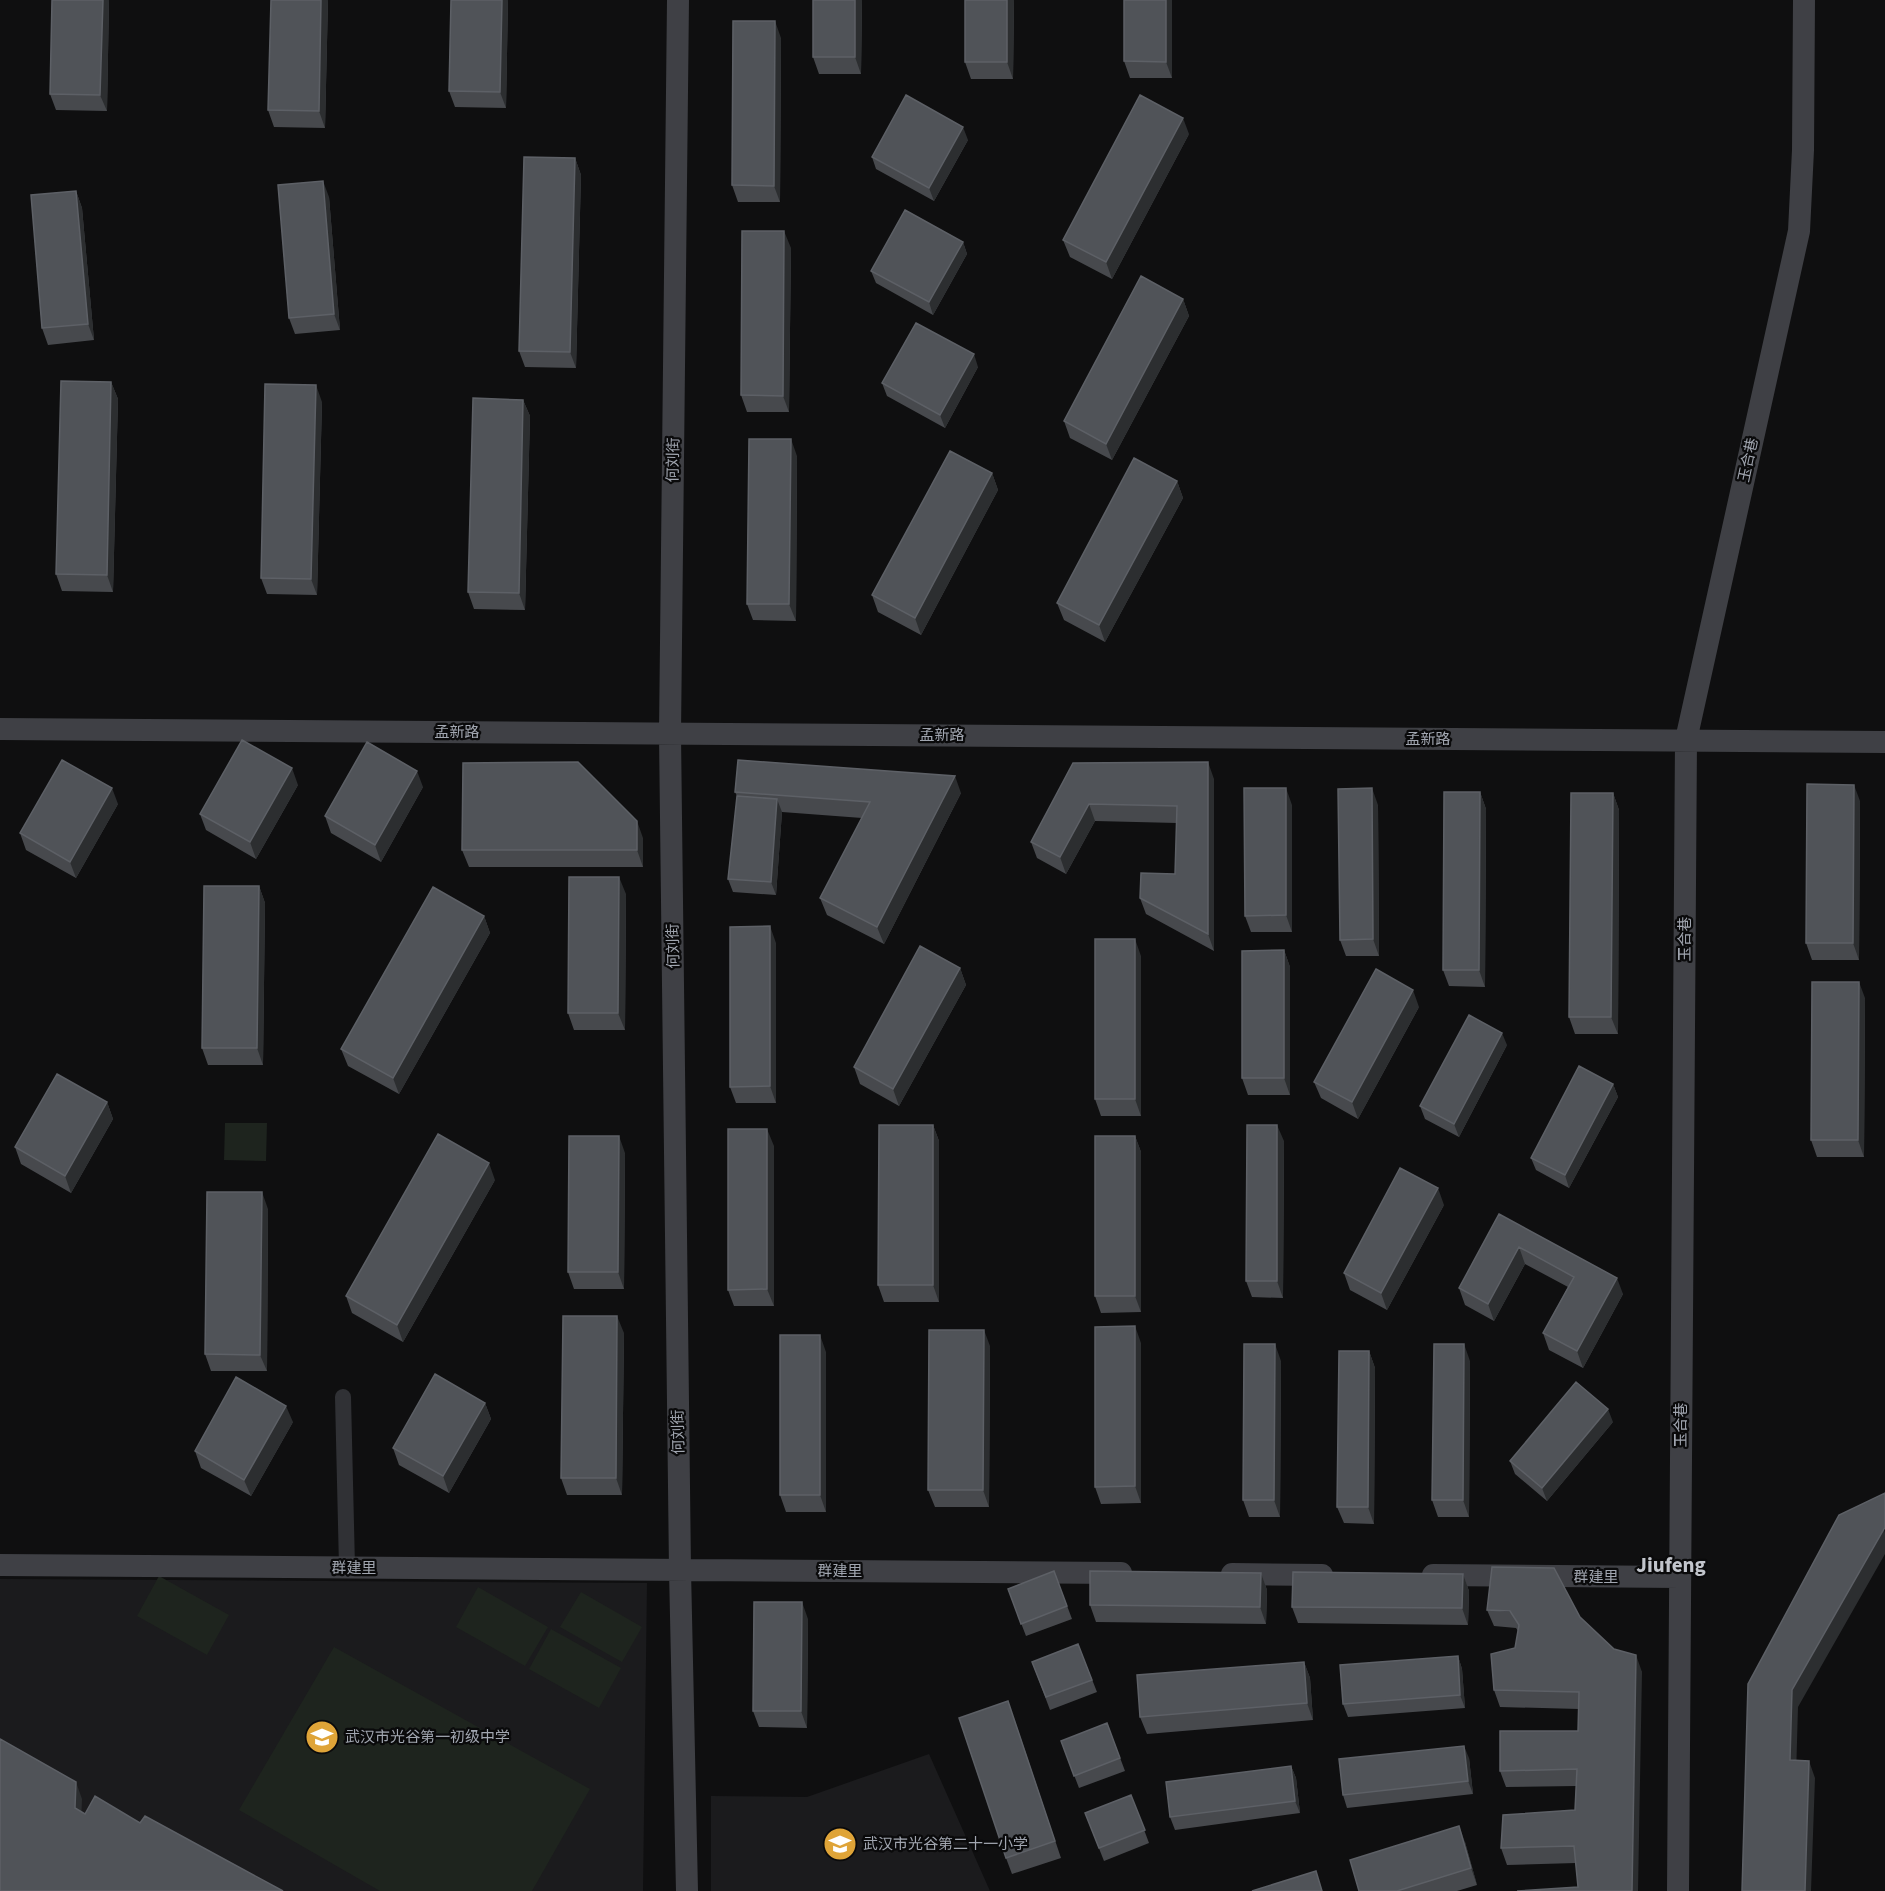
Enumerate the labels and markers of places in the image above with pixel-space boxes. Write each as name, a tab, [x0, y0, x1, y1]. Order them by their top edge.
school or university icon: 武汉市光谷第一初级中学	[304, 1719, 340, 1755]
place label: 武汉市光谷第一初级中学	[345, 1727, 510, 1748]
school or university icon: 武汉市光谷第二十一小学	[822, 1826, 858, 1862]
place label: 武汉市光谷第二十一小学	[863, 1834, 1028, 1855]

